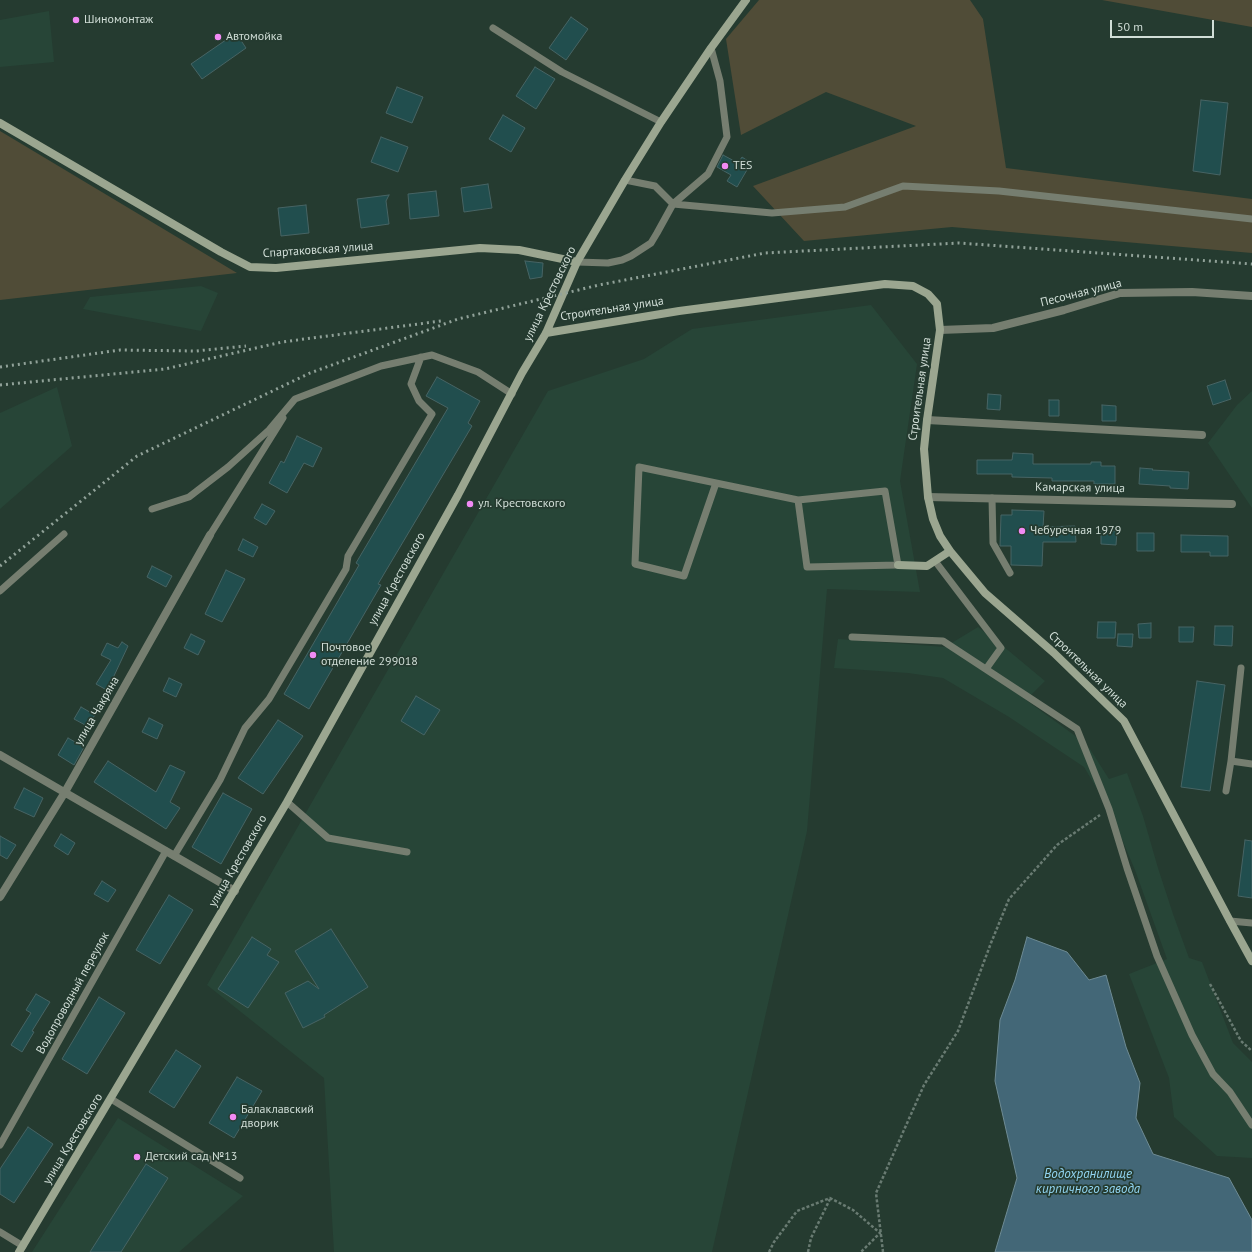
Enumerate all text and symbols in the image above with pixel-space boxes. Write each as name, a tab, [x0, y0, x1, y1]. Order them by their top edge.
scale bar	[1112, 12, 1216, 38]
place label: Шиномонтаж	[84, 13, 153, 27]
marker: Шиномонтаж	[71, 15, 81, 25]
text: 50 m	[1117, 19, 1143, 34]
place label: Автомойка	[226, 30, 282, 44]
marker: Автомойка	[213, 32, 223, 42]
place label: TES	[733, 159, 752, 173]
marker: TES	[720, 161, 730, 171]
street label: Спартаковская улица	[262, 239, 374, 261]
street label: улица Крестовского	[521, 244, 579, 344]
street label: Песочная улица	[1039, 276, 1123, 310]
street label: Строительная улица	[559, 294, 665, 324]
street label: Строительная улица	[906, 336, 934, 442]
street label: Камарская улица	[1035, 480, 1125, 496]
place label: ул. Крестовского	[478, 497, 565, 511]
marker: ул. Крестовского	[465, 499, 475, 509]
place label: Чебуречная 1979	[1030, 524, 1121, 538]
marker: Чебуречная 1979	[1017, 526, 1027, 536]
street label: улица Крестовского	[366, 530, 428, 628]
street label: Строительная улица	[1046, 629, 1130, 711]
place label: Почтовое отделение 299018	[321, 641, 418, 669]
marker: Почтовое отделение 299018	[308, 650, 318, 660]
street label: улица Чакряна	[71, 674, 123, 748]
street label: улица Крестовского	[206, 812, 270, 910]
street label: Водопроводный переулок	[33, 930, 113, 1056]
street label: улица Крестовского	[40, 1091, 106, 1187]
place label: Балаклавский дворик	[241, 1103, 314, 1131]
marker: Балаклавский дворик	[228, 1112, 238, 1122]
place label: Детский сад №13	[145, 1150, 237, 1164]
marker: Детский сад №13	[132, 1152, 142, 1162]
water label: Водохранилище кирпичного завода	[1036, 1166, 1140, 1197]

